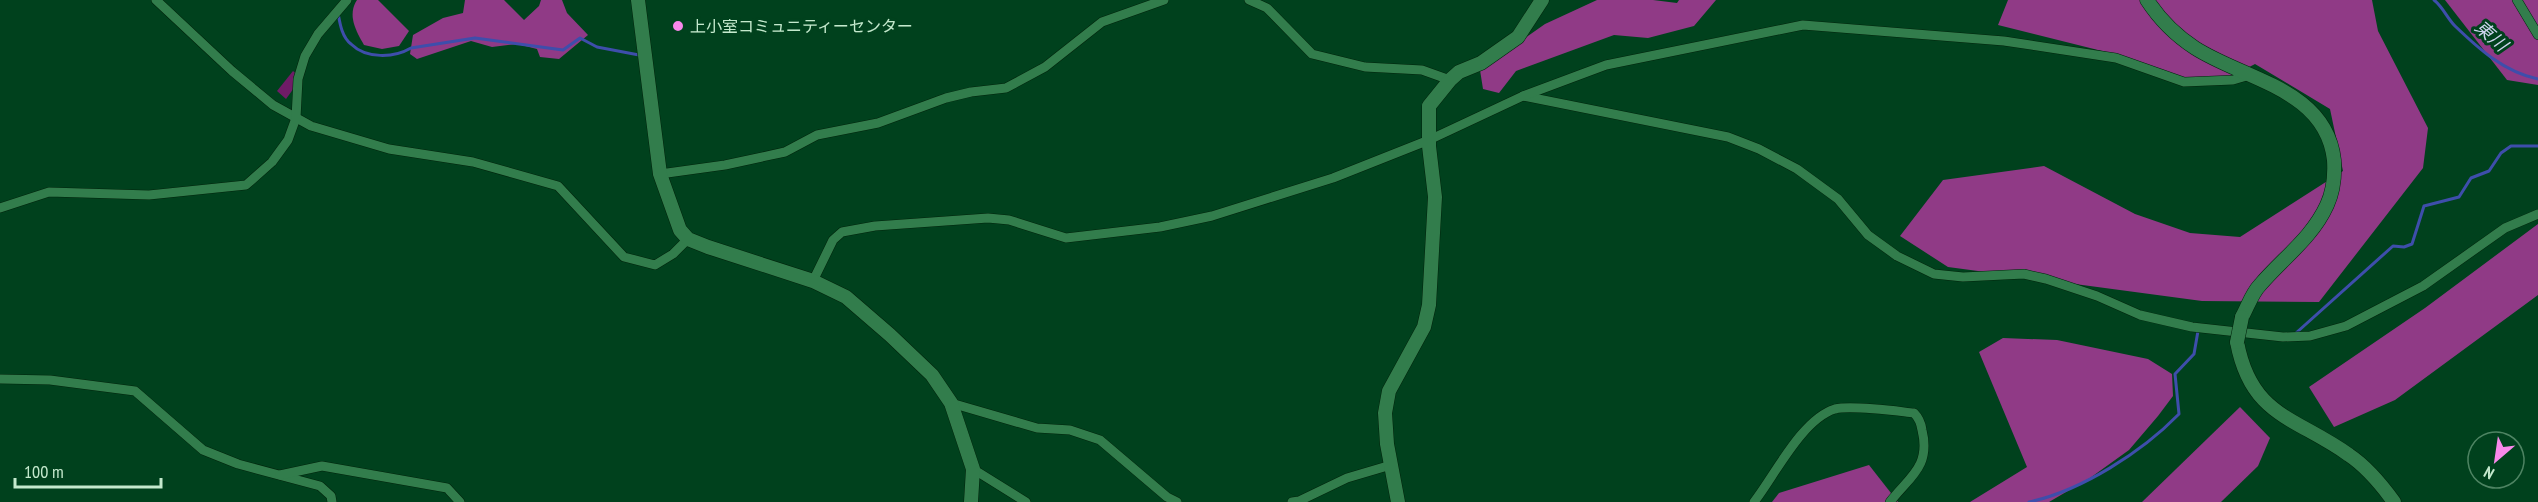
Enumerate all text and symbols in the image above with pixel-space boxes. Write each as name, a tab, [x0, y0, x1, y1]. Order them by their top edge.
water label: 東川	[2470, 15, 2514, 57]
place label: 上小室コミュニティーセンター	[690, 16, 913, 36]
marker: 上小室コミュニティーセンター	[671, 19, 685, 33]
north arrow	[2466, 430, 2526, 490]
scale bar	[15, 451, 160, 489]
text: 100 m	[24, 460, 64, 483]
text: N	[2480, 462, 2497, 484]

